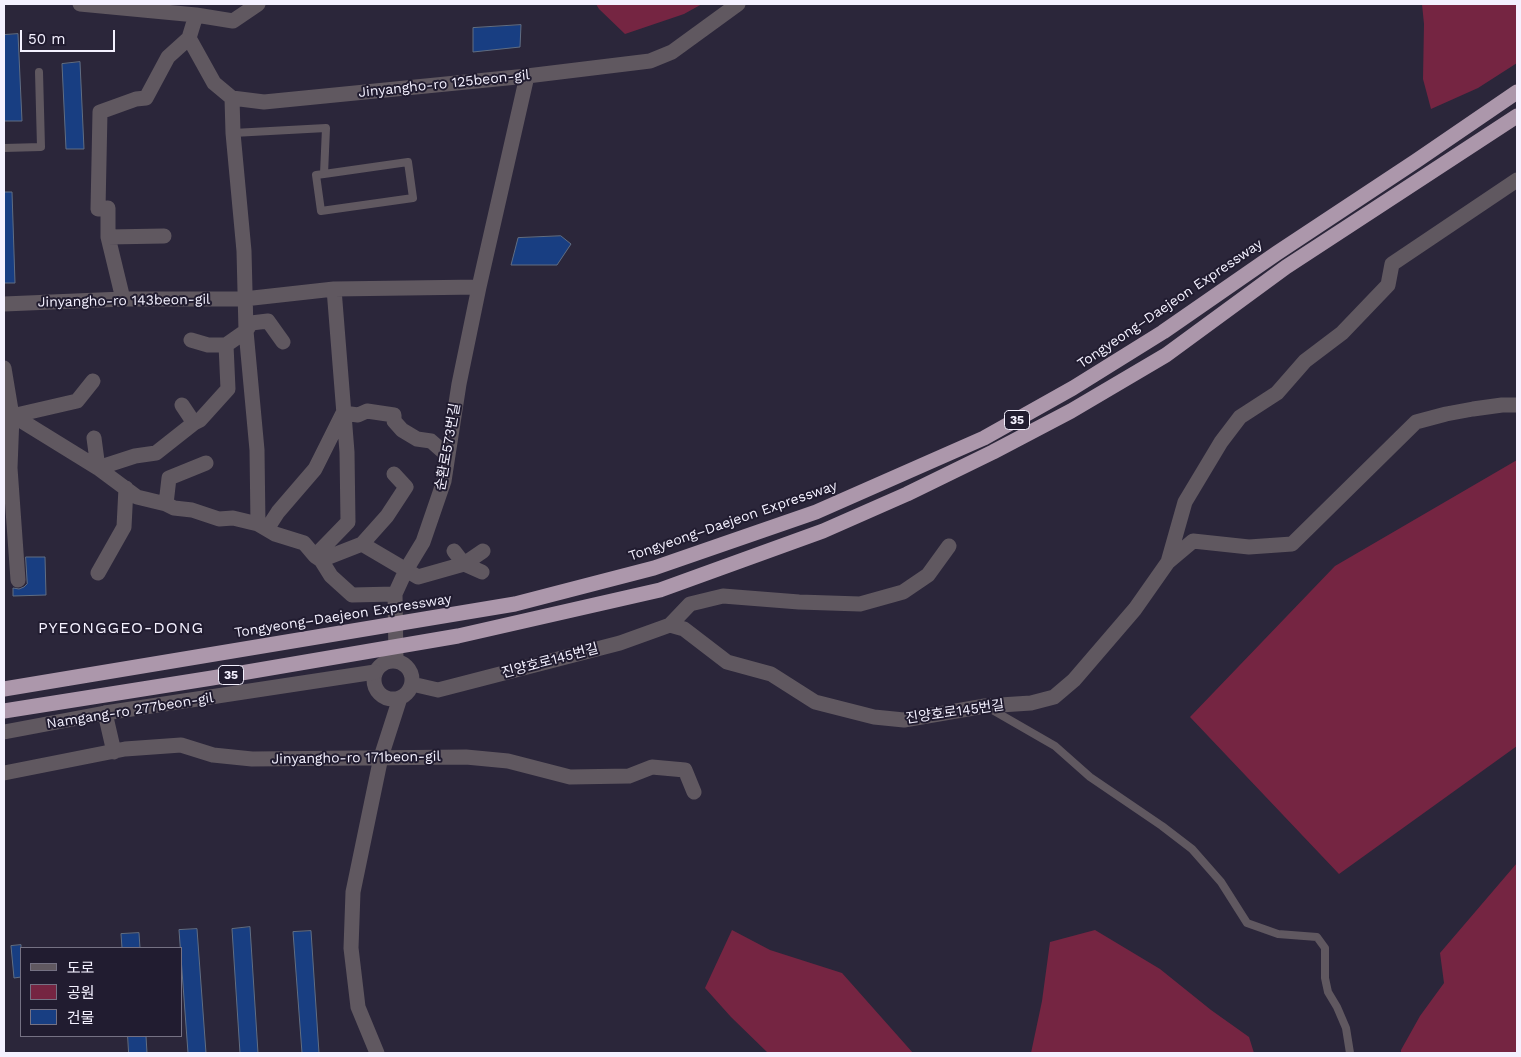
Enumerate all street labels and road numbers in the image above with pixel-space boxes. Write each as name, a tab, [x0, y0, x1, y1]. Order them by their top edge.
street label: Jinyangho-ro 125beon-gil	[357, 67, 531, 101]
street label: Tongyeong–Daejeon Expressway	[1074, 236, 1266, 372]
street label: Jinyangho-ro 143beon-gil	[38, 291, 210, 311]
street label: 순환로573번길	[432, 402, 464, 492]
road number: 35	[1004, 410, 1030, 430]
street label: Tongyeong–Daejeon Expressway	[626, 477, 840, 565]
street label: Tongyeong–Daejeon Expressway	[233, 591, 453, 641]
street label: 진양호로145번길	[500, 640, 600, 682]
road number: 35	[218, 666, 244, 684]
street label: Namgang-ro 277beon-gil	[45, 689, 215, 733]
street label: 진양호로145번길	[905, 697, 1005, 727]
street label: Jinyangho-ro 171beon-gil	[271, 748, 441, 768]

